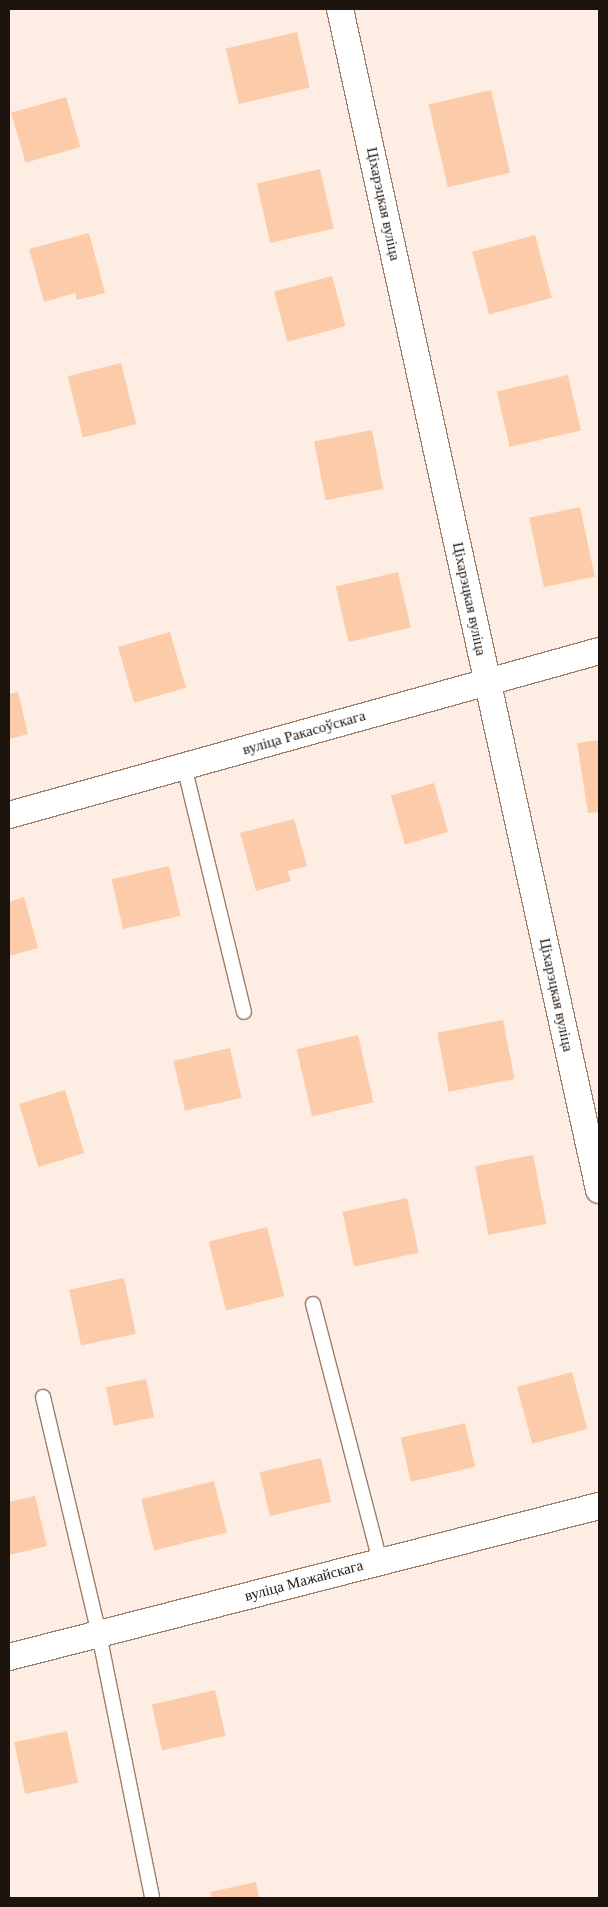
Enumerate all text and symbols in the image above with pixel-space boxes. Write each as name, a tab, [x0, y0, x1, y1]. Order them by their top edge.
street label: Ціхарэцкая вуліца	[362, 146, 404, 262]
street label: Ціхарэцкая вуліца	[448, 541, 490, 657]
street label: вуліца Ракасоўскага	[240, 707, 368, 759]
street label: Ціхарэцкая вуліца	[535, 937, 577, 1053]
street label: вуліца Мажайскага	[243, 1557, 365, 1605]

